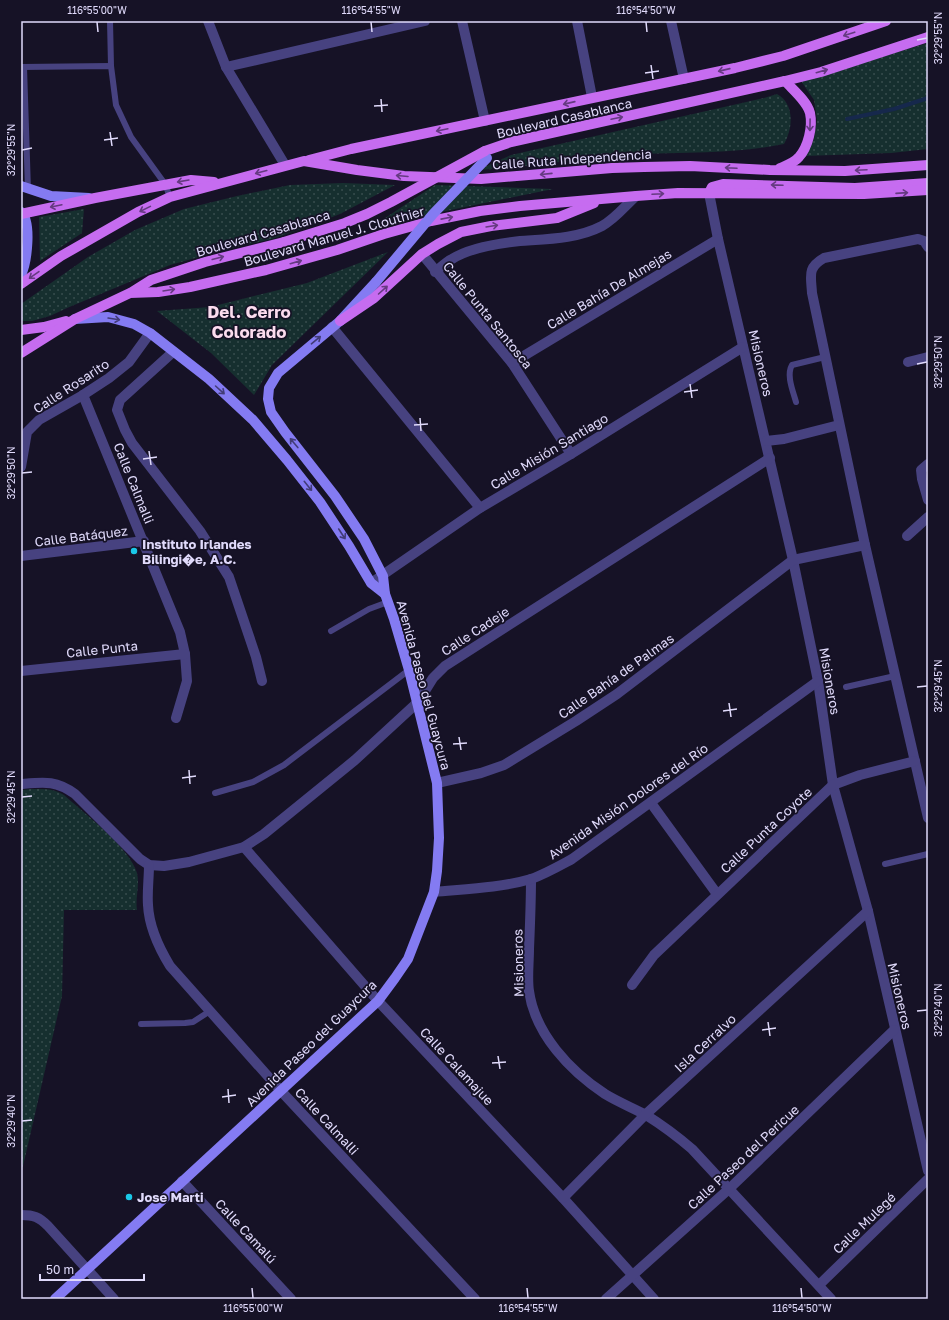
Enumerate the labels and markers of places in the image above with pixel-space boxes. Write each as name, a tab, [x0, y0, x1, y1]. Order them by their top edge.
place label: Instituto Irlandes Bilingi�e, A.C.	[142, 536, 252, 567]
marker: Instituto Irlandes Bilingi�e, A.C.	[129, 546, 139, 556]
place label: Jose Marti	[137, 1189, 204, 1205]
marker: Jose Marti	[124, 1192, 134, 1202]

